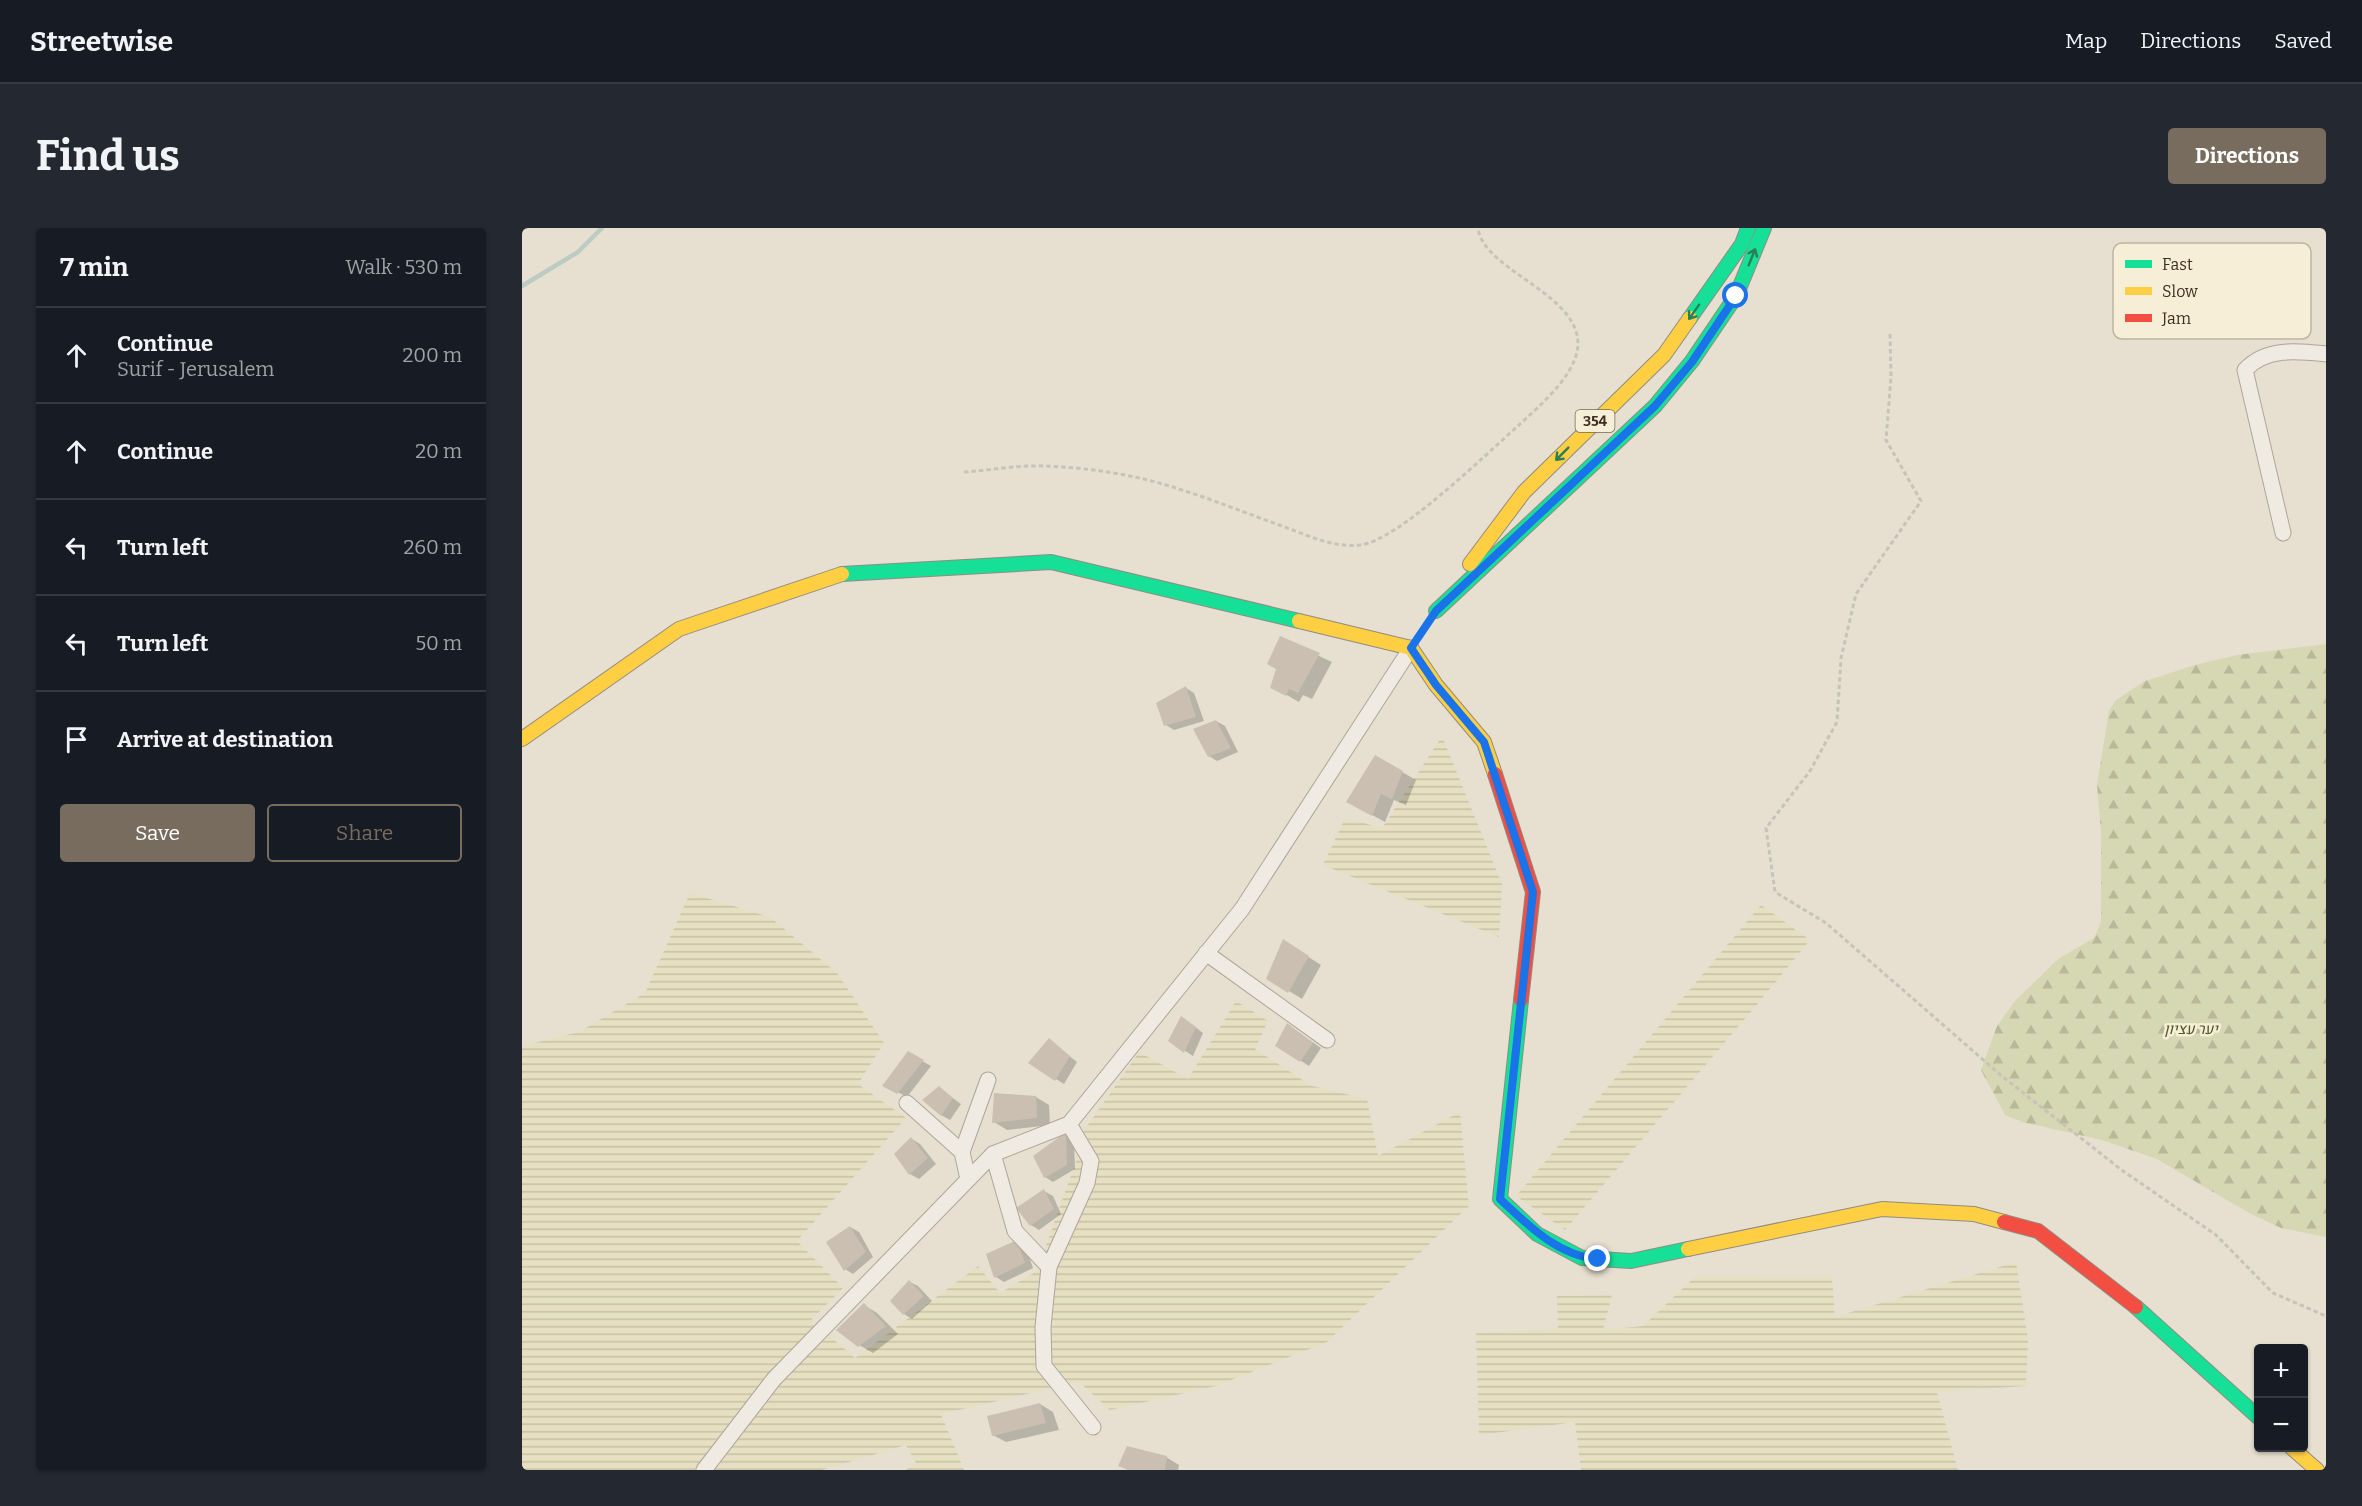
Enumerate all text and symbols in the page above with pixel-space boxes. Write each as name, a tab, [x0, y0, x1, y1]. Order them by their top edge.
text: Streetwise	[30, 25, 173, 58]
text: Map	[2065, 28, 2107, 54]
text: Directions	[2140, 28, 2241, 54]
text: Saved	[2274, 28, 2332, 54]
button: Directions	[2168, 128, 2326, 184]
text: Find us	[36, 131, 180, 181]
legend	[2113, 243, 2311, 339]
one-way arrow	[1747, 249, 1758, 267]
text: 7 min	[60, 252, 128, 283]
text: Walk · 530 m	[345, 255, 462, 279]
text: Fast	[2162, 255, 2193, 274]
route start	[1722, 282, 1748, 308]
text: Slow	[2162, 282, 2198, 301]
one-way arrow	[1688, 304, 1700, 320]
text: Jam	[2161, 309, 2191, 328]
text: Continue	[117, 330, 213, 357]
icon: ahead	[60, 339, 93, 372]
text: 200 m	[402, 343, 462, 367]
text: Surif - Jerusalem	[117, 357, 274, 381]
road number: 354	[1576, 410, 1614, 432]
icon: ahead	[60, 435, 93, 468]
text: Continue	[117, 438, 213, 465]
text: 20 m	[415, 439, 462, 463]
one-way arrow	[1554, 447, 1569, 462]
icon: left	[60, 531, 93, 564]
text: Turn left	[117, 534, 209, 561]
text: 260 m	[403, 535, 462, 559]
icon: left	[60, 627, 93, 660]
text: Turn left	[117, 630, 209, 657]
text: 50 m	[415, 631, 462, 655]
icon: arrive	[60, 723, 93, 756]
text: Arrive at destination	[117, 726, 333, 753]
button: Save	[60, 804, 255, 862]
button: Share	[267, 804, 462, 862]
park label: יער עציון	[2164, 1020, 2219, 1038]
route end	[1584, 1245, 1610, 1271]
map controls	[2254, 1344, 2308, 1452]
button: +	[2254, 1344, 2308, 1398]
button: −	[2254, 1398, 2308, 1452]

